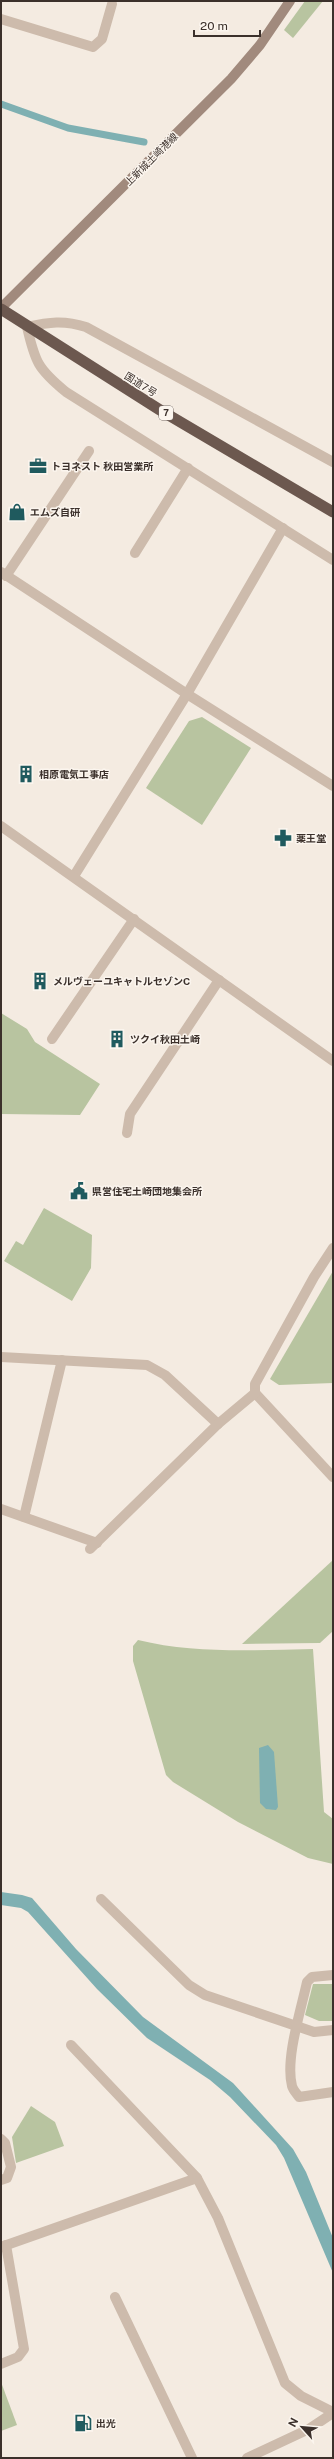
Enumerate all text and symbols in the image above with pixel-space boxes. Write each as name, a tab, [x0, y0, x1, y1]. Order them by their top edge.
scale bar	[194, 12, 260, 38]
text: 20 m	[200, 19, 228, 33]
street label: 上新城土崎港線	[122, 130, 180, 188]
street label: 国道7号	[123, 369, 159, 399]
road number: 7	[159, 406, 173, 420]
office icon: トヨネスト 秋田営業所	[28, 456, 48, 476]
place label: トヨネスト 秋田営業所	[51, 460, 153, 472]
shop icon: エムズ自研	[7, 502, 27, 522]
place label: エムズ自研	[30, 506, 80, 518]
building icon: 相原電気工事店	[16, 764, 36, 784]
place label: 相原電気工事店	[39, 768, 109, 780]
pharmacy icon: 薬王堂	[273, 828, 293, 848]
place label: 薬王堂	[296, 832, 326, 844]
building icon: メルヴェーユキャトルセゾンC	[30, 971, 50, 991]
place label: メルヴェーユキャトルセゾンC	[53, 975, 190, 987]
building icon: ツクイ秋田土崎	[107, 1029, 127, 1049]
place label: ツクイ秋田土崎	[130, 1033, 200, 1045]
public building icon: 県営住宅土崎団地集会所	[69, 1181, 89, 1201]
place label: 県営住宅土崎団地集会所	[92, 1185, 202, 1197]
north arrow	[282, 2407, 322, 2447]
fuel station icon: 出光	[73, 2413, 93, 2433]
text: N	[286, 2416, 300, 2429]
place label: 出光	[96, 2417, 116, 2429]

